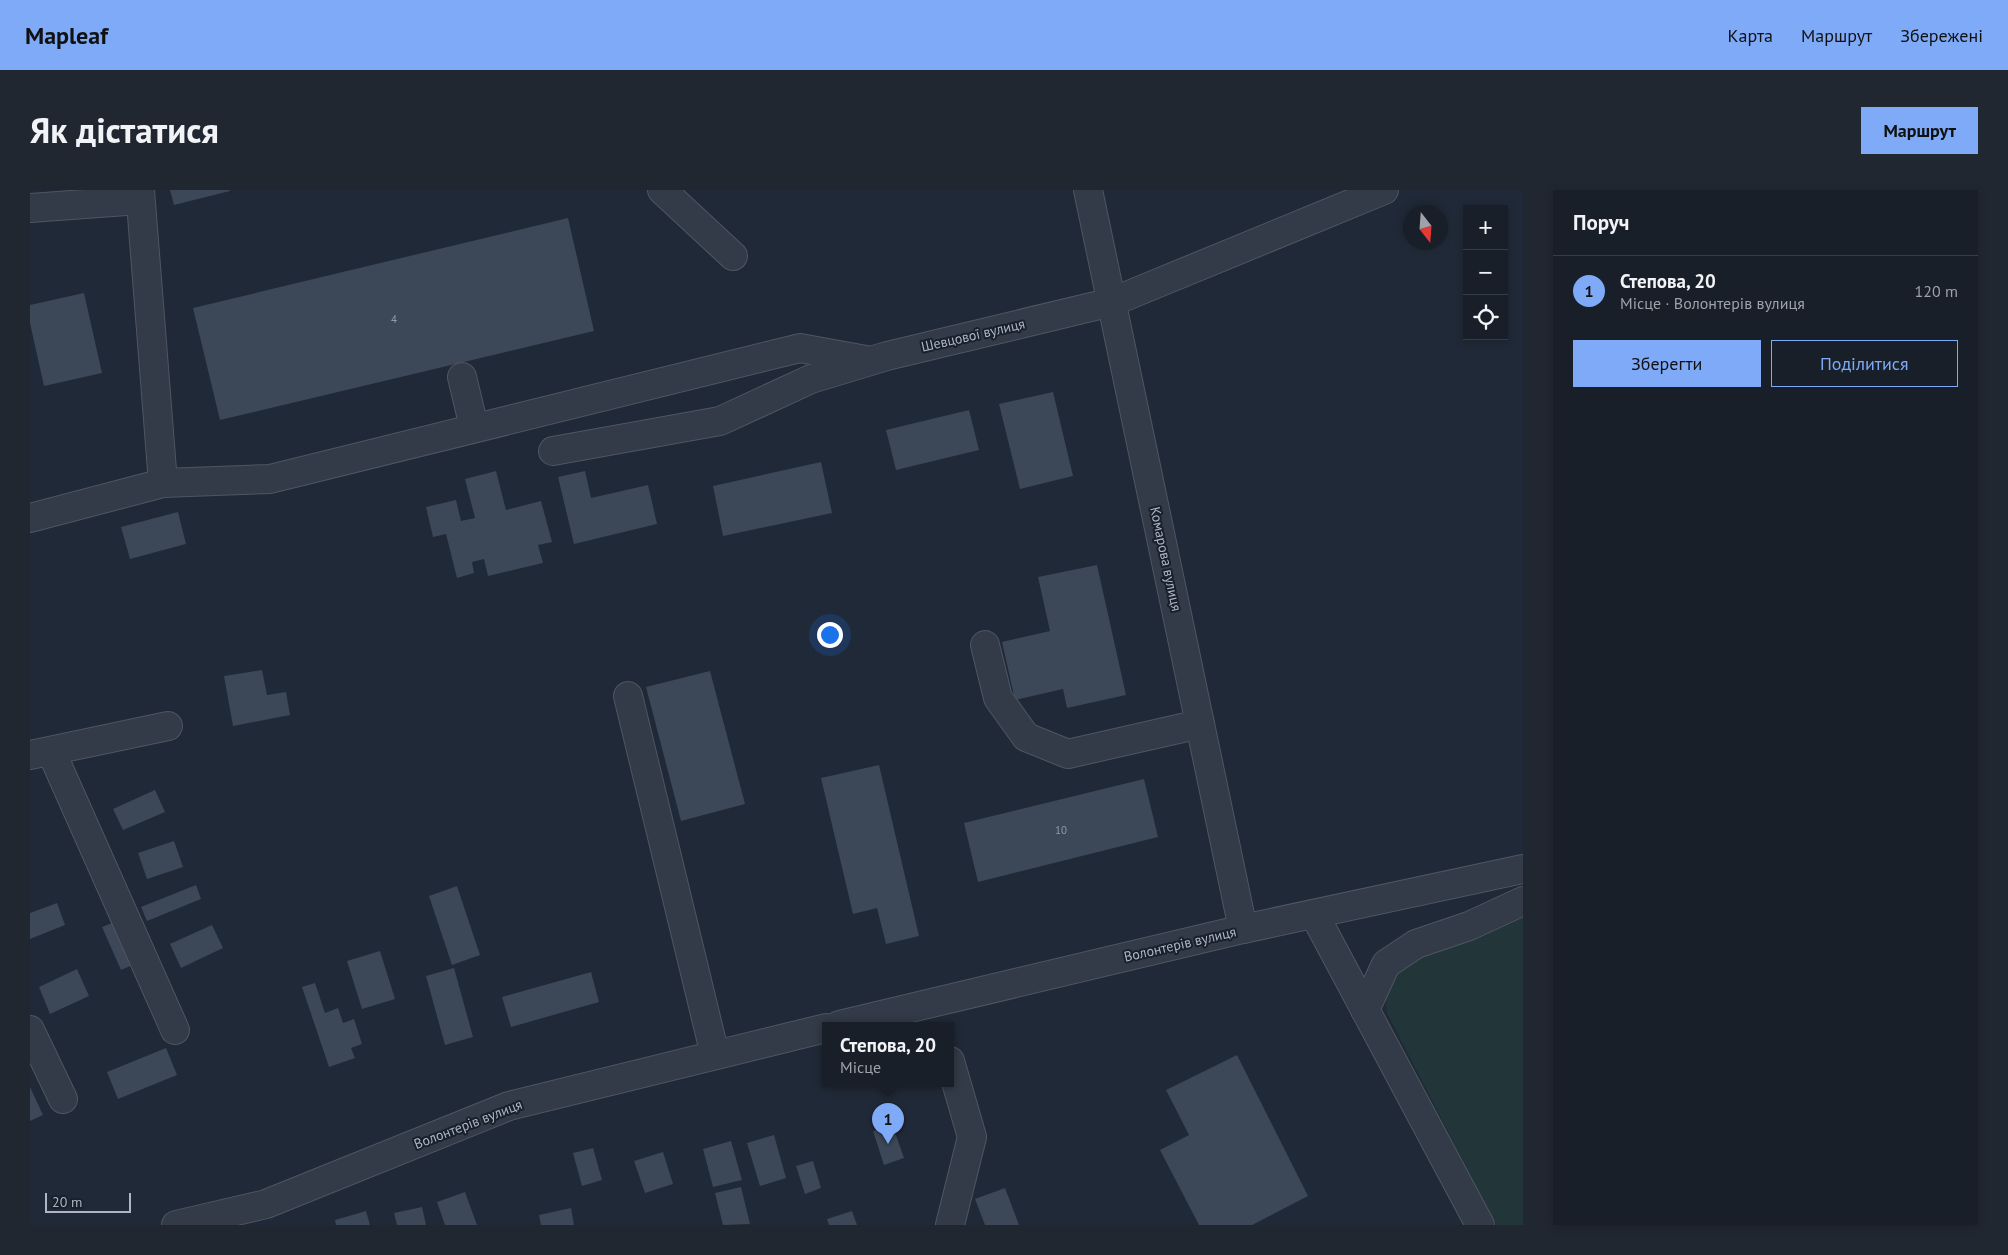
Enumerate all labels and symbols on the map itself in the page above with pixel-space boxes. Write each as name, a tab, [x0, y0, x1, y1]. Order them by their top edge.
north arrow	[1403, 205, 1448, 250]
house number: 4	[391, 312, 397, 326]
street label: Шевцової вулиця	[919, 314, 1027, 356]
street label: Комарова вулиця	[1146, 505, 1186, 613]
your location	[817, 622, 843, 648]
house number: 10	[1055, 823, 1067, 837]
street label: Волонтерів вулиця	[1122, 922, 1238, 966]
street label: Волонтерів вулиця	[411, 1095, 525, 1153]
pin: 1	[872, 1103, 904, 1144]
scale bar	[45, 1190, 131, 1213]

